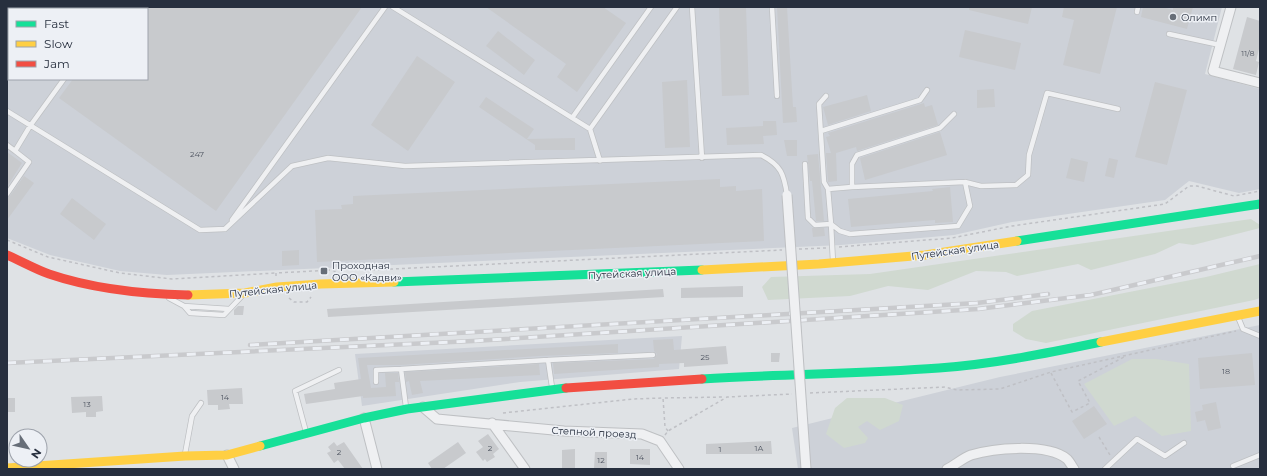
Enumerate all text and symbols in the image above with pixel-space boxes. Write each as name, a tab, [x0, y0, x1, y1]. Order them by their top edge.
legend	[8, 8, 148, 80]
place label: Олимп	[1181, 11, 1217, 24]
marker: Олимп	[1168, 12, 1178, 22]
text: Fast	[44, 16, 69, 31]
text: Slow	[44, 36, 73, 51]
house number: 11/8	[1241, 48, 1255, 58]
text: Jam	[43, 56, 70, 71]
house number: 247	[190, 149, 204, 159]
street label: Путейская улица	[910, 238, 1000, 263]
place label: Проходная ООО «Кадви»	[332, 259, 402, 284]
street label: Путейская улица	[588, 265, 677, 282]
marker: Проходная ООО «Кадви»	[319, 266, 329, 276]
street label: Путейская улица	[228, 278, 318, 301]
house number: 25	[700, 352, 710, 362]
house number: 18	[1222, 366, 1230, 376]
house number: 14	[221, 392, 230, 402]
house number: 13	[83, 399, 91, 409]
street label: Степной проезд	[551, 424, 637, 441]
north arrow	[8, 428, 48, 468]
house number: 2	[488, 443, 493, 453]
house number: 1А	[755, 443, 763, 453]
house number: 1	[719, 444, 721, 454]
text: N	[28, 446, 45, 461]
house number: 2	[337, 447, 342, 457]
house number: 14	[636, 452, 645, 462]
house number: 12	[597, 455, 605, 465]

